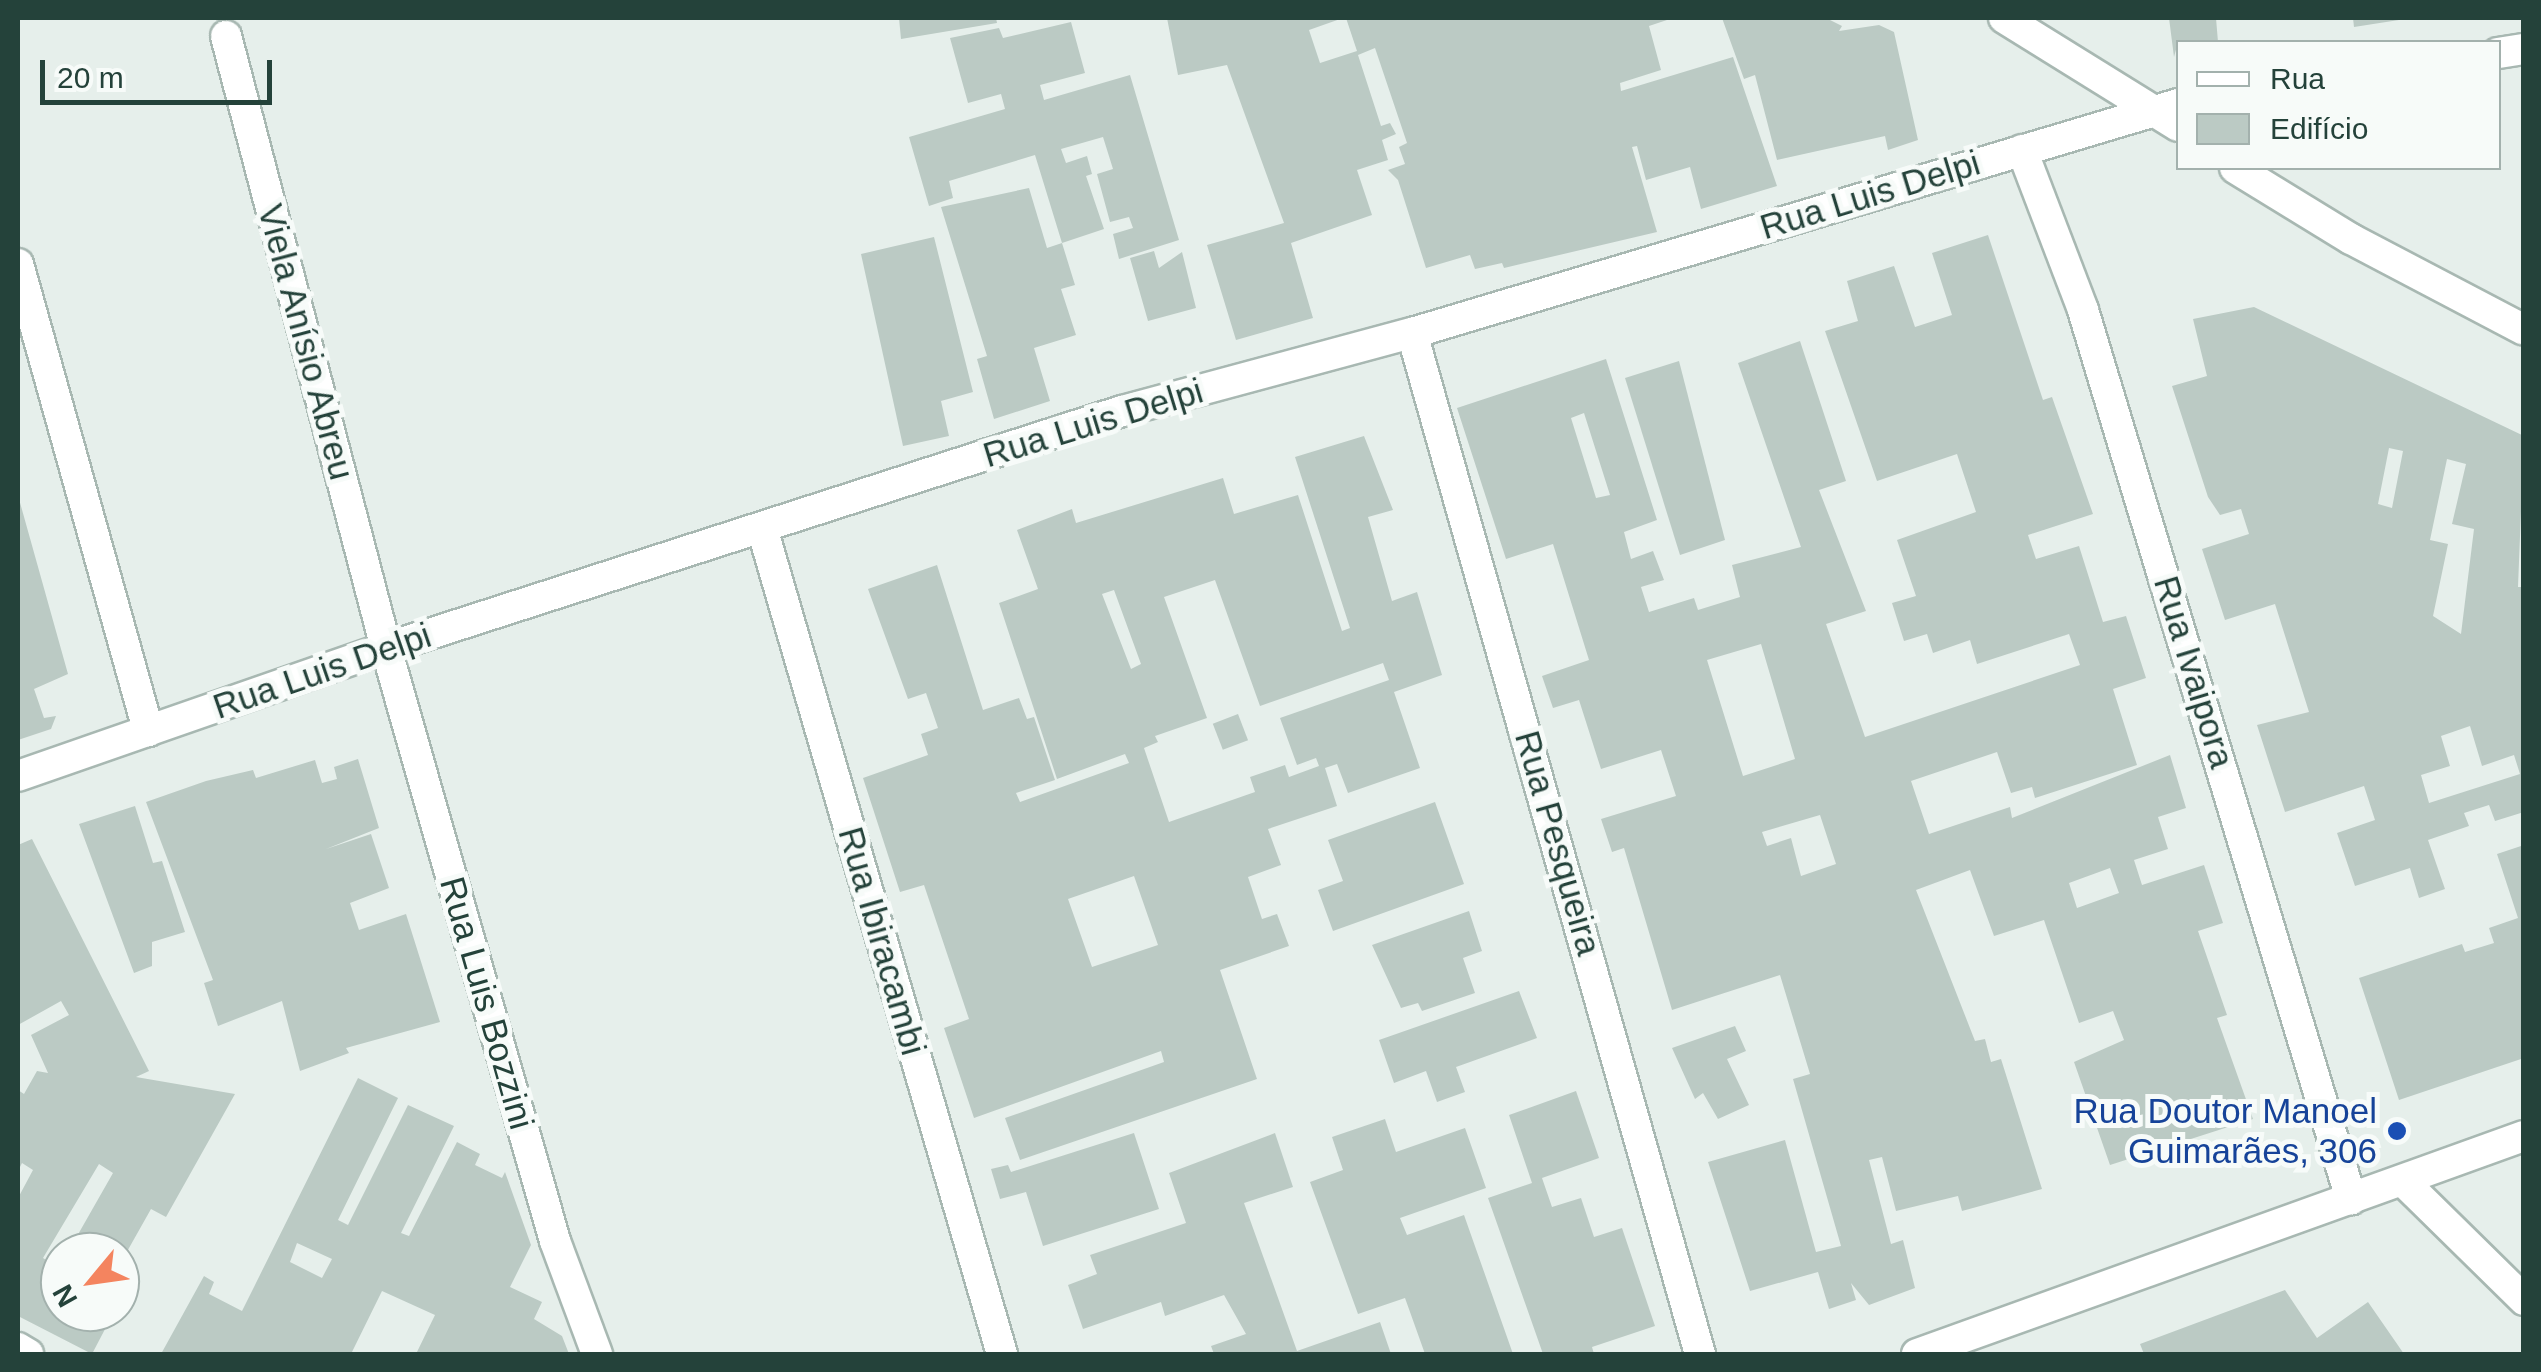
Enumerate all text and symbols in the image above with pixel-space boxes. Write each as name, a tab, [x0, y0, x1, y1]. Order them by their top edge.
scale bar	[45, 40, 278, 102]
legend	[2176, 40, 2501, 170]
text: 20 m	[57, 61, 124, 94]
text: Rua	[2270, 62, 2325, 95]
text: Edifício	[2270, 112, 2368, 145]
street label: Rua Luis Delpi	[1755, 142, 1985, 248]
street label: Viela Anísio Abreu	[249, 198, 363, 486]
street label: Rua Luis Delpi	[978, 370, 1208, 476]
street label: Rua Ivaipora	[2145, 571, 2243, 773]
street label: Rua Luis Delpi	[208, 614, 436, 728]
street label: Rua Pesqueira	[1506, 726, 1610, 960]
street label: Rua Ibiracambi	[829, 822, 935, 1060]
street label: Rua Luis Bozzini	[431, 872, 543, 1134]
place label: Rua Doutor Manoel Guimarães, 306	[2074, 1090, 2377, 1172]
marker: Rua Doutor Manoel Guimarães, 306	[2386, 1120, 2408, 1142]
north arrow	[40, 1232, 140, 1332]
text: N	[47, 1279, 84, 1312]

